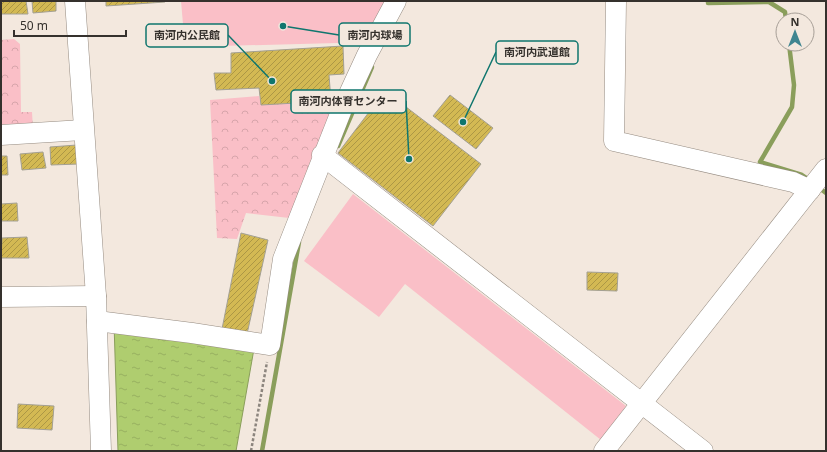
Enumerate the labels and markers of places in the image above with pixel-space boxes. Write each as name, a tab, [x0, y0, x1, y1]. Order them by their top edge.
callout: 南河内球場	[339, 23, 410, 46]
callout: 南河内公民館	[146, 24, 228, 47]
callout: 南河内武道館	[496, 41, 578, 64]
callout: 南河内体育センター	[291, 90, 406, 113]

